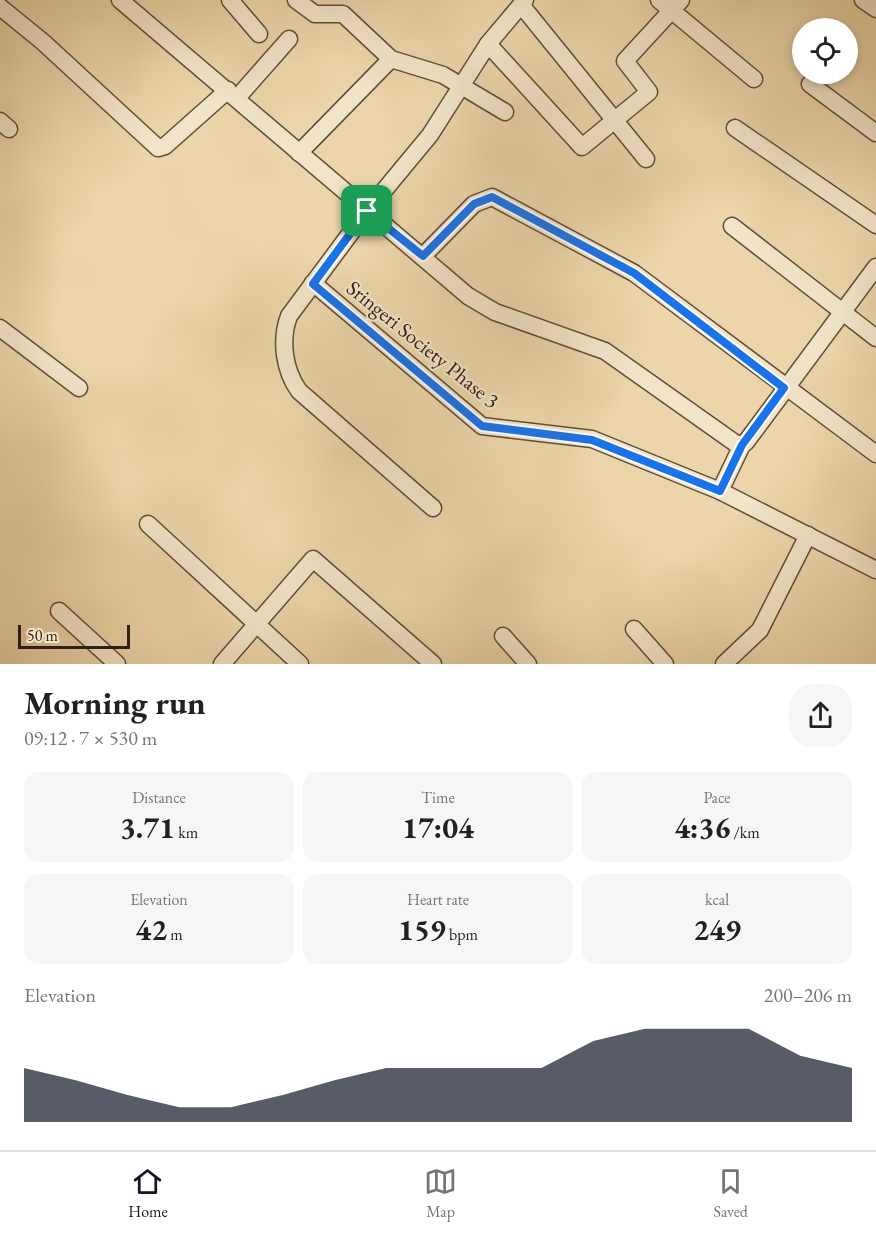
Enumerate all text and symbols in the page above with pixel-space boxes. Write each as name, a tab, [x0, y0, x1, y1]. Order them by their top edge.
map controls	[792, 18, 858, 84]
button: locate	[792, 18, 858, 84]
pin	[341, 185, 392, 236]
icon: arrive	[350, 194, 383, 227]
street label: Sringeri Society Phase 3	[341, 274, 505, 414]
scale bar	[18, 622, 130, 650]
text: 50 m	[27, 625, 58, 646]
text: Morning run	[24, 681, 206, 724]
button: share	[789, 684, 852, 747]
text: 09:12 · 7 × 530 m	[24, 725, 157, 751]
text: Distance	[132, 787, 186, 808]
text: Time	[421, 787, 455, 808]
text: Pace	[704, 787, 730, 808]
text: 3.71	[120, 808, 175, 847]
text: 17:04	[402, 808, 474, 847]
text: 4:36	[674, 808, 730, 847]
text: km	[175, 822, 198, 843]
text: /km	[730, 822, 760, 843]
text: Elevation	[130, 889, 188, 910]
text: Heart rate	[407, 889, 469, 910]
text: kcal	[705, 889, 729, 910]
text: 42	[135, 910, 167, 949]
text: 159	[398, 910, 446, 949]
text: 249	[693, 910, 741, 949]
text: m	[167, 924, 183, 945]
text: bpm	[446, 924, 478, 945]
text: Elevation	[24, 982, 96, 1008]
text: 200–206 m	[764, 982, 852, 1008]
tab: Home	[128, 1165, 168, 1222]
tab: Map	[424, 1165, 457, 1222]
tab: Saved	[714, 1165, 748, 1222]

